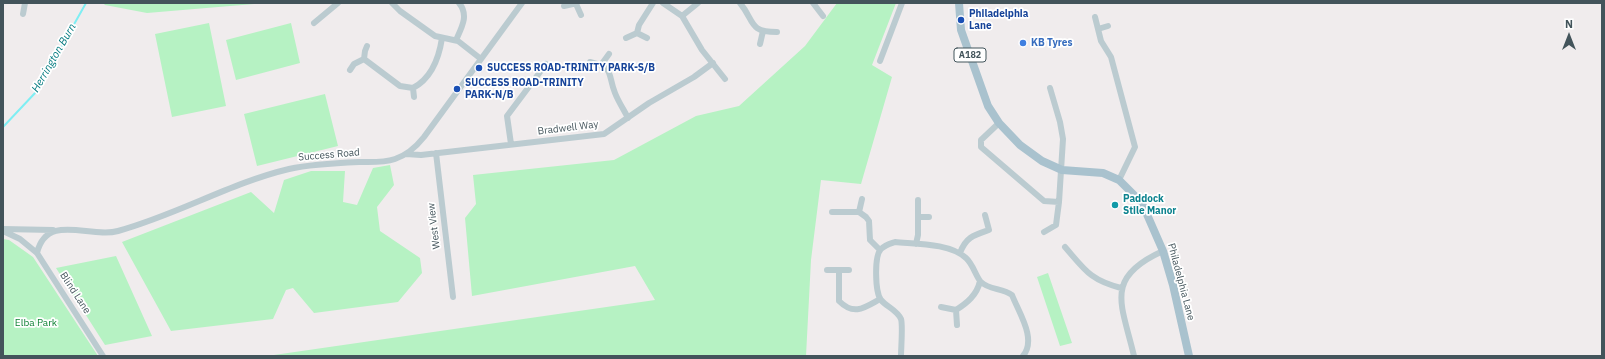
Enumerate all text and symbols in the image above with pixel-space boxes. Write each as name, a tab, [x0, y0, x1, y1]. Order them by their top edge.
place label: Philadelphia Lane	[969, 8, 1028, 32]
marker: Philadelphia Lane	[956, 15, 966, 25]
north arrow	[1549, 16, 1589, 56]
text: N	[1565, 17, 1573, 31]
water label: Herrington Burn	[29, 21, 79, 95]
place label: KB Tyres	[1031, 37, 1073, 49]
marker: KB Tyres	[1018, 38, 1028, 48]
road number: A182	[954, 48, 986, 62]
place label: SUCCESS ROAD-TRINITY PARK-S/B	[487, 62, 655, 74]
marker: SUCCESS ROAD-TRINITY PARK-S/B	[474, 63, 484, 73]
place label: SUCCESS ROAD-TRINITY PARK-N/B	[465, 77, 584, 100]
marker: SUCCESS ROAD-TRINITY PARK-N/B	[452, 84, 462, 94]
street label: Bradwell Way	[537, 118, 599, 138]
street label: Success Road	[298, 146, 360, 164]
place label: Paddock Stile Manor	[1123, 193, 1176, 216]
marker: Paddock Stile Manor	[1110, 200, 1120, 210]
street label: West View	[425, 202, 443, 250]
street label: Philadelphia Lane	[1165, 242, 1197, 322]
street label: Blind Lane	[57, 270, 93, 316]
park label: Elba Park	[15, 317, 57, 329]

